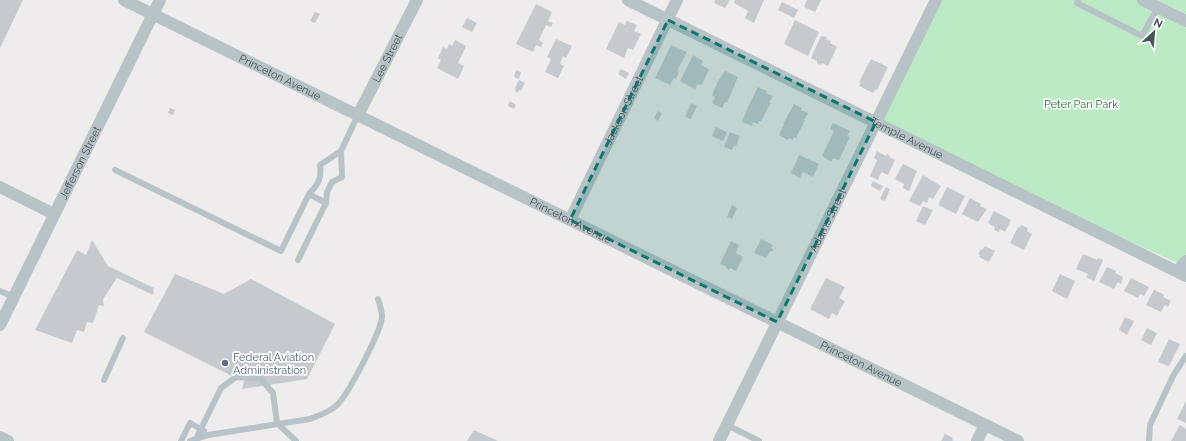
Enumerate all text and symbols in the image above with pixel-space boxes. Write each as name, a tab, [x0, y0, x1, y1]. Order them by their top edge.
north arrow	[1134, 12, 1174, 52]
text: N	[1152, 16, 1165, 31]
street label: Lee Street	[370, 32, 406, 85]
street label: Princeton Avenue	[237, 52, 323, 103]
street label: Jackson Street	[602, 74, 646, 147]
park label: Peter Pan Park	[1044, 98, 1118, 111]
street label: Temple Avenue	[868, 115, 946, 162]
street label: Jefferson Street	[57, 124, 104, 202]
street label: Adams Street	[807, 186, 849, 254]
street label: Princeton Avenue	[527, 195, 614, 247]
street label: Princeton Avenue	[818, 338, 905, 390]
place label: Federal Aviation Administration	[233, 351, 314, 377]
marker: Federal Aviation Administration	[220, 358, 230, 368]

